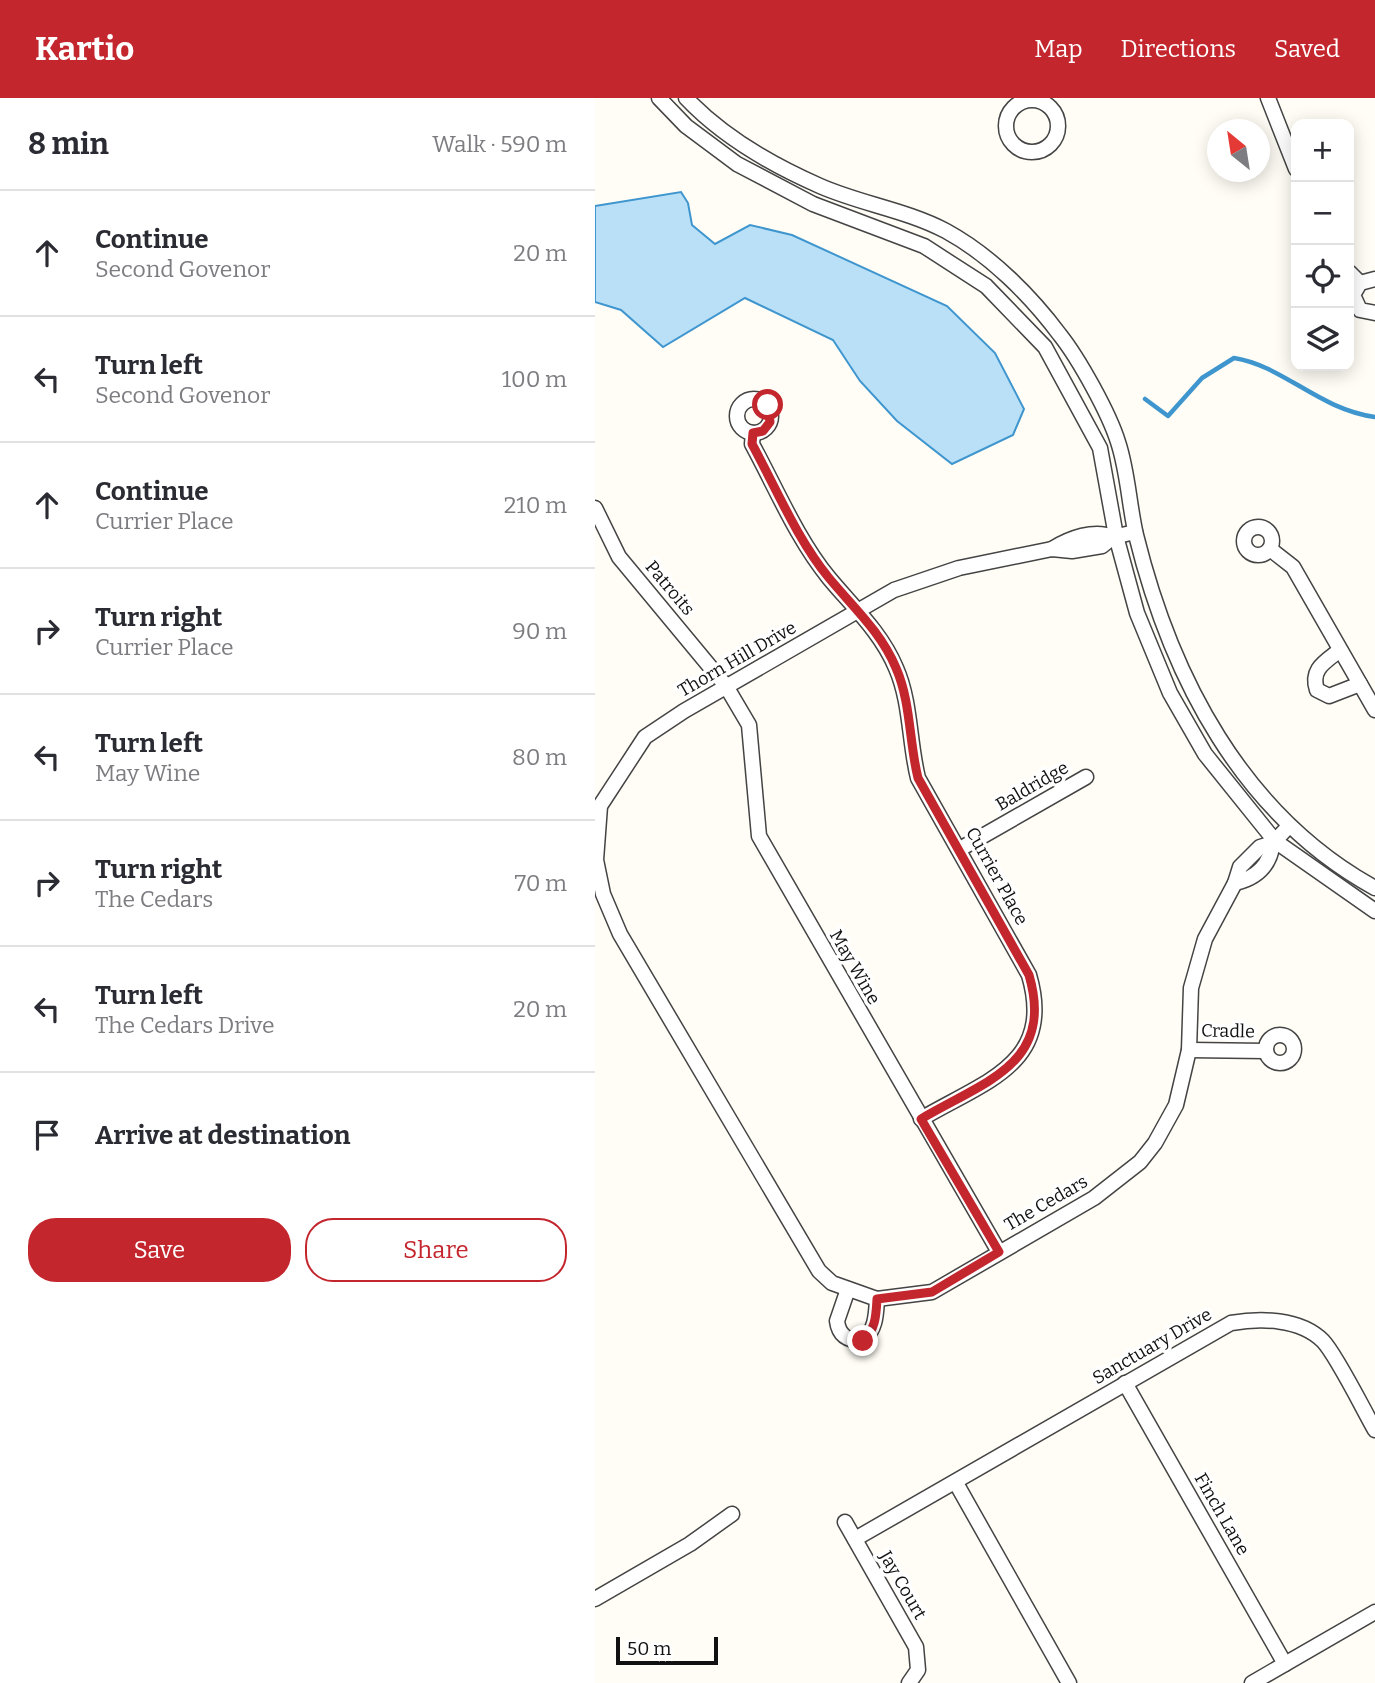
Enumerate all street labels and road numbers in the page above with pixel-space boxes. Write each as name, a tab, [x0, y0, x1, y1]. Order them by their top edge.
street label: Patroits	[641, 556, 699, 620]
street label: Thorn Hill Drive	[674, 616, 800, 702]
street label: Baldridge	[992, 756, 1072, 816]
street label: Currier Place	[961, 823, 1033, 929]
street label: May Wine	[825, 926, 885, 1008]
street label: Cradle	[1201, 1020, 1255, 1042]
street label: The Cedars	[1000, 1170, 1092, 1236]
street label: Sanctuary Drive	[1089, 1303, 1215, 1389]
street label: Finch Lane	[1190, 1469, 1254, 1559]
street label: Jay Court	[874, 1546, 932, 1623]

